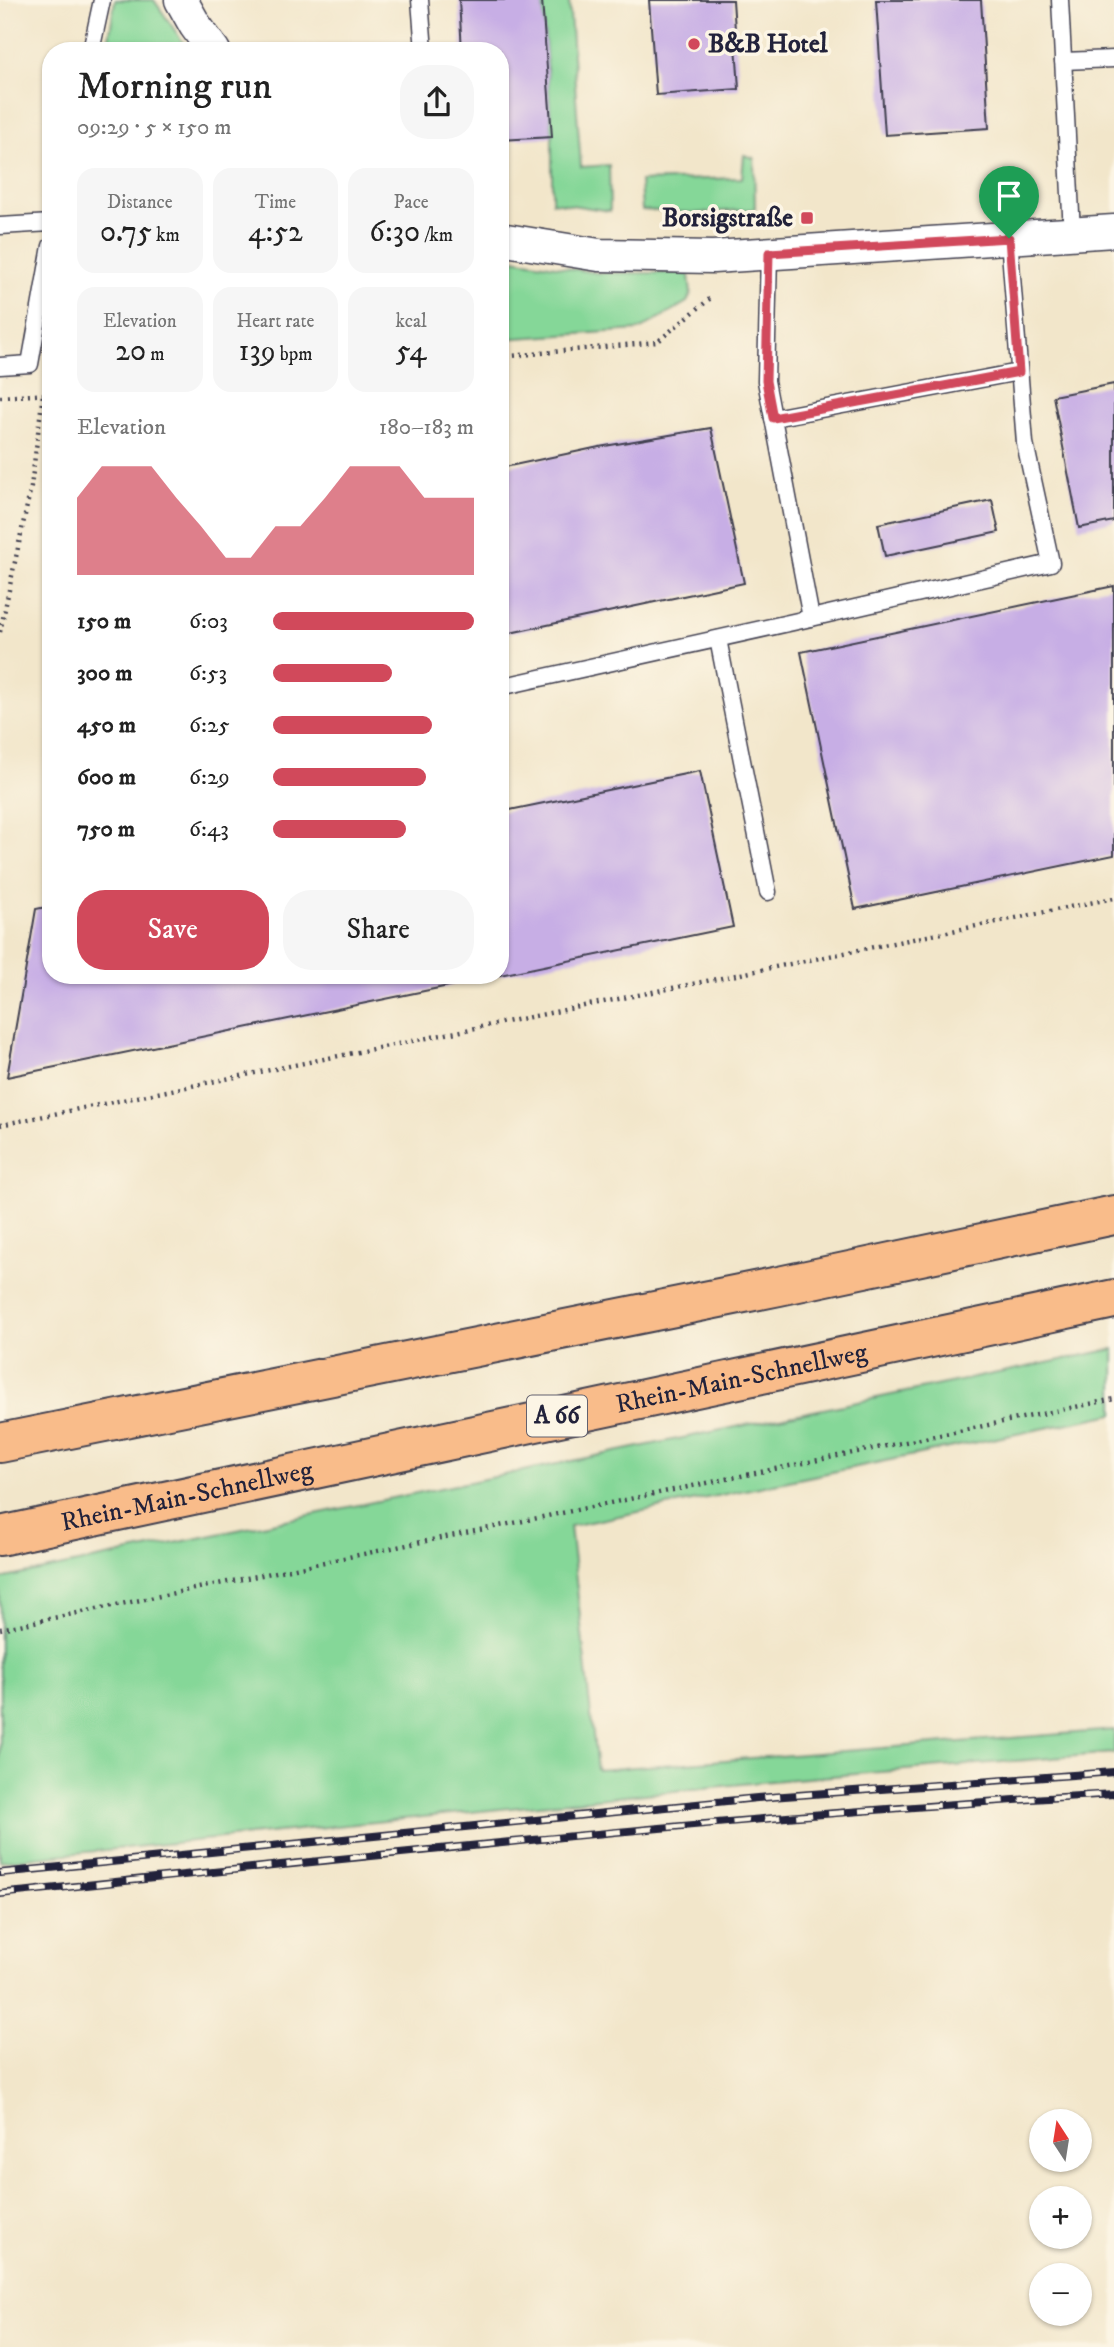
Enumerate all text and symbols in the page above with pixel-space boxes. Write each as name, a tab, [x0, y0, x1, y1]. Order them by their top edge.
place label: B&B Hotel	[708, 28, 829, 61]
marker: B&B Hotel	[686, 36, 702, 52]
text: Morning run	[77, 63, 272, 111]
button: share	[400, 65, 474, 139]
text: 09:29 · 5 × 150 m	[77, 113, 232, 142]
pin	[979, 166, 1039, 238]
icon: arrive	[990, 177, 1028, 215]
text: Distance	[107, 191, 173, 214]
text: Time	[255, 191, 296, 214]
text: Pace	[394, 191, 429, 214]
place label: Borsigstraße	[662, 202, 793, 235]
marker: Borsigstraße	[799, 210, 815, 226]
text: 0.75	[100, 214, 152, 251]
text: 4:52	[248, 214, 303, 251]
text: 6:30	[369, 214, 420, 251]
text: km	[152, 224, 180, 247]
text: /km	[420, 224, 453, 247]
text: Elevation	[103, 310, 177, 333]
text: Heart rate	[237, 310, 314, 333]
text: kcal	[396, 310, 427, 333]
text: 20	[115, 333, 146, 370]
text: 139	[239, 333, 276, 370]
text: 54	[396, 333, 426, 370]
text: m	[146, 343, 164, 366]
text: bpm	[276, 343, 312, 366]
text: Elevation	[77, 413, 166, 442]
text: 180–183 m	[379, 413, 474, 442]
text: 150 m	[77, 607, 131, 636]
text: 6:03	[189, 607, 228, 636]
text: 300 m	[77, 659, 133, 688]
text: 6:53	[189, 659, 227, 688]
text: 450 m	[77, 711, 136, 740]
text: 6:25	[189, 711, 230, 740]
text: 600 m	[77, 763, 136, 792]
text: 6:29	[189, 763, 230, 792]
text: 750 m	[77, 815, 135, 844]
text: 6:43	[189, 815, 229, 844]
button: Save	[77, 890, 269, 970]
button: Share	[283, 890, 474, 970]
street label: Rhein-Main-Schnellweg	[613, 1335, 871, 1421]
road number: A 66	[527, 1396, 587, 1436]
street label: Rhein-Main-Schnellweg	[58, 1453, 316, 1539]
north arrow	[1029, 2109, 1092, 2172]
map controls	[1029, 2109, 1092, 2326]
button: +	[1029, 2186, 1092, 2249]
button: −	[1029, 2263, 1092, 2326]

